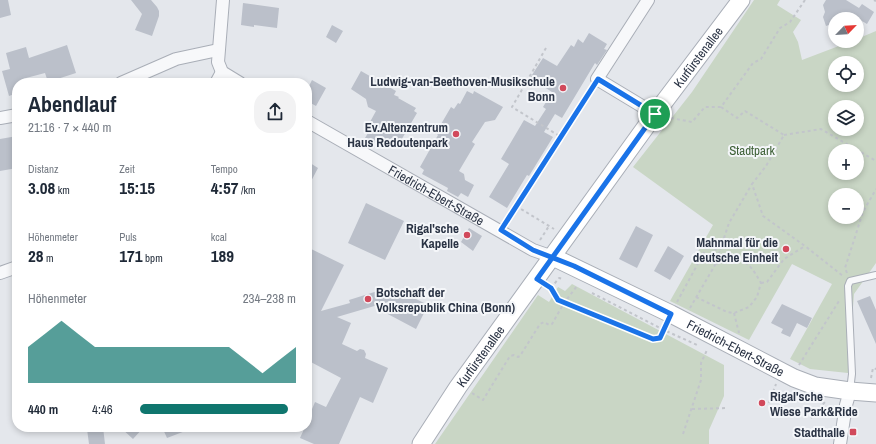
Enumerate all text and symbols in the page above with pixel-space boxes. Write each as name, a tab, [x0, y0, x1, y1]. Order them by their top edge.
north arrow	[828, 12, 864, 48]
map controls	[828, 12, 864, 224]
street label: Kurfürstenallee	[670, 23, 727, 91]
button: locate	[828, 56, 864, 92]
place label: Ludwig-van-Beethoven-Musikschule Bonn	[370, 73, 555, 105]
marker: Ludwig-van-Beethoven-Musikschule Bonn	[558, 83, 568, 93]
text: Abendlauf	[28, 89, 116, 119]
button: share	[254, 91, 296, 133]
pin	[638, 97, 672, 131]
button: layers	[828, 100, 864, 136]
icon: arrive	[644, 103, 666, 125]
text: 21:16 · 7 × 440 m	[28, 119, 111, 136]
place label: Ev.Altenzentrum Haus Redoutenpark	[347, 119, 448, 151]
marker: Ev.Altenzentrum Haus Redoutenpark	[451, 129, 461, 139]
park label: Stadtpark	[729, 142, 775, 159]
button: +	[828, 144, 864, 180]
street label: Friedrich-Ebert-Straße	[385, 161, 487, 229]
text: Distanz	[28, 162, 59, 176]
text: Zeit	[119, 162, 135, 176]
text: Tempo	[211, 162, 238, 176]
text: 3.08	[28, 176, 55, 199]
text: 15:15	[119, 176, 155, 199]
text: 4:57	[211, 176, 239, 199]
text: km	[55, 183, 70, 197]
text: /km	[239, 183, 256, 197]
button: −	[828, 188, 864, 224]
place label: Rigal'sche Kapelle	[406, 220, 459, 252]
text: Höhenmeter	[28, 230, 78, 244]
text: Puls	[119, 230, 137, 244]
text: kcal	[211, 230, 227, 244]
marker: Rigal'sche Kapelle	[462, 230, 472, 240]
place label: Mahnmal für die deutsche Einheit	[693, 234, 778, 266]
text: 28	[28, 244, 44, 267]
text: 171	[119, 244, 143, 267]
text: 189	[211, 244, 234, 267]
marker: Mahnmal für die deutsche Einheit	[781, 244, 791, 254]
text: m	[44, 251, 54, 265]
text: bpm	[143, 251, 163, 265]
place label: Botschaft der Volksrepublik China (Bonn)	[376, 284, 515, 316]
text: Höhenmeter	[28, 290, 87, 307]
text: 234–238 m	[243, 290, 296, 307]
marker: Botschaft der Volksrepublik China (Bonn)	[363, 294, 373, 304]
street label: Friedrich-Ebert-Straße	[684, 316, 787, 380]
street label: Kurfürstenallee	[453, 322, 509, 391]
place label: Rigal'sche Wiese Park&Ride	[770, 388, 858, 420]
marker: Rigal'sche Wiese Park&Ride	[757, 398, 767, 408]
text: 440 m	[28, 401, 58, 418]
text: 4:46	[92, 401, 113, 418]
place label: Stadthalle	[794, 424, 845, 441]
marker: Stadthalle	[848, 427, 858, 437]

